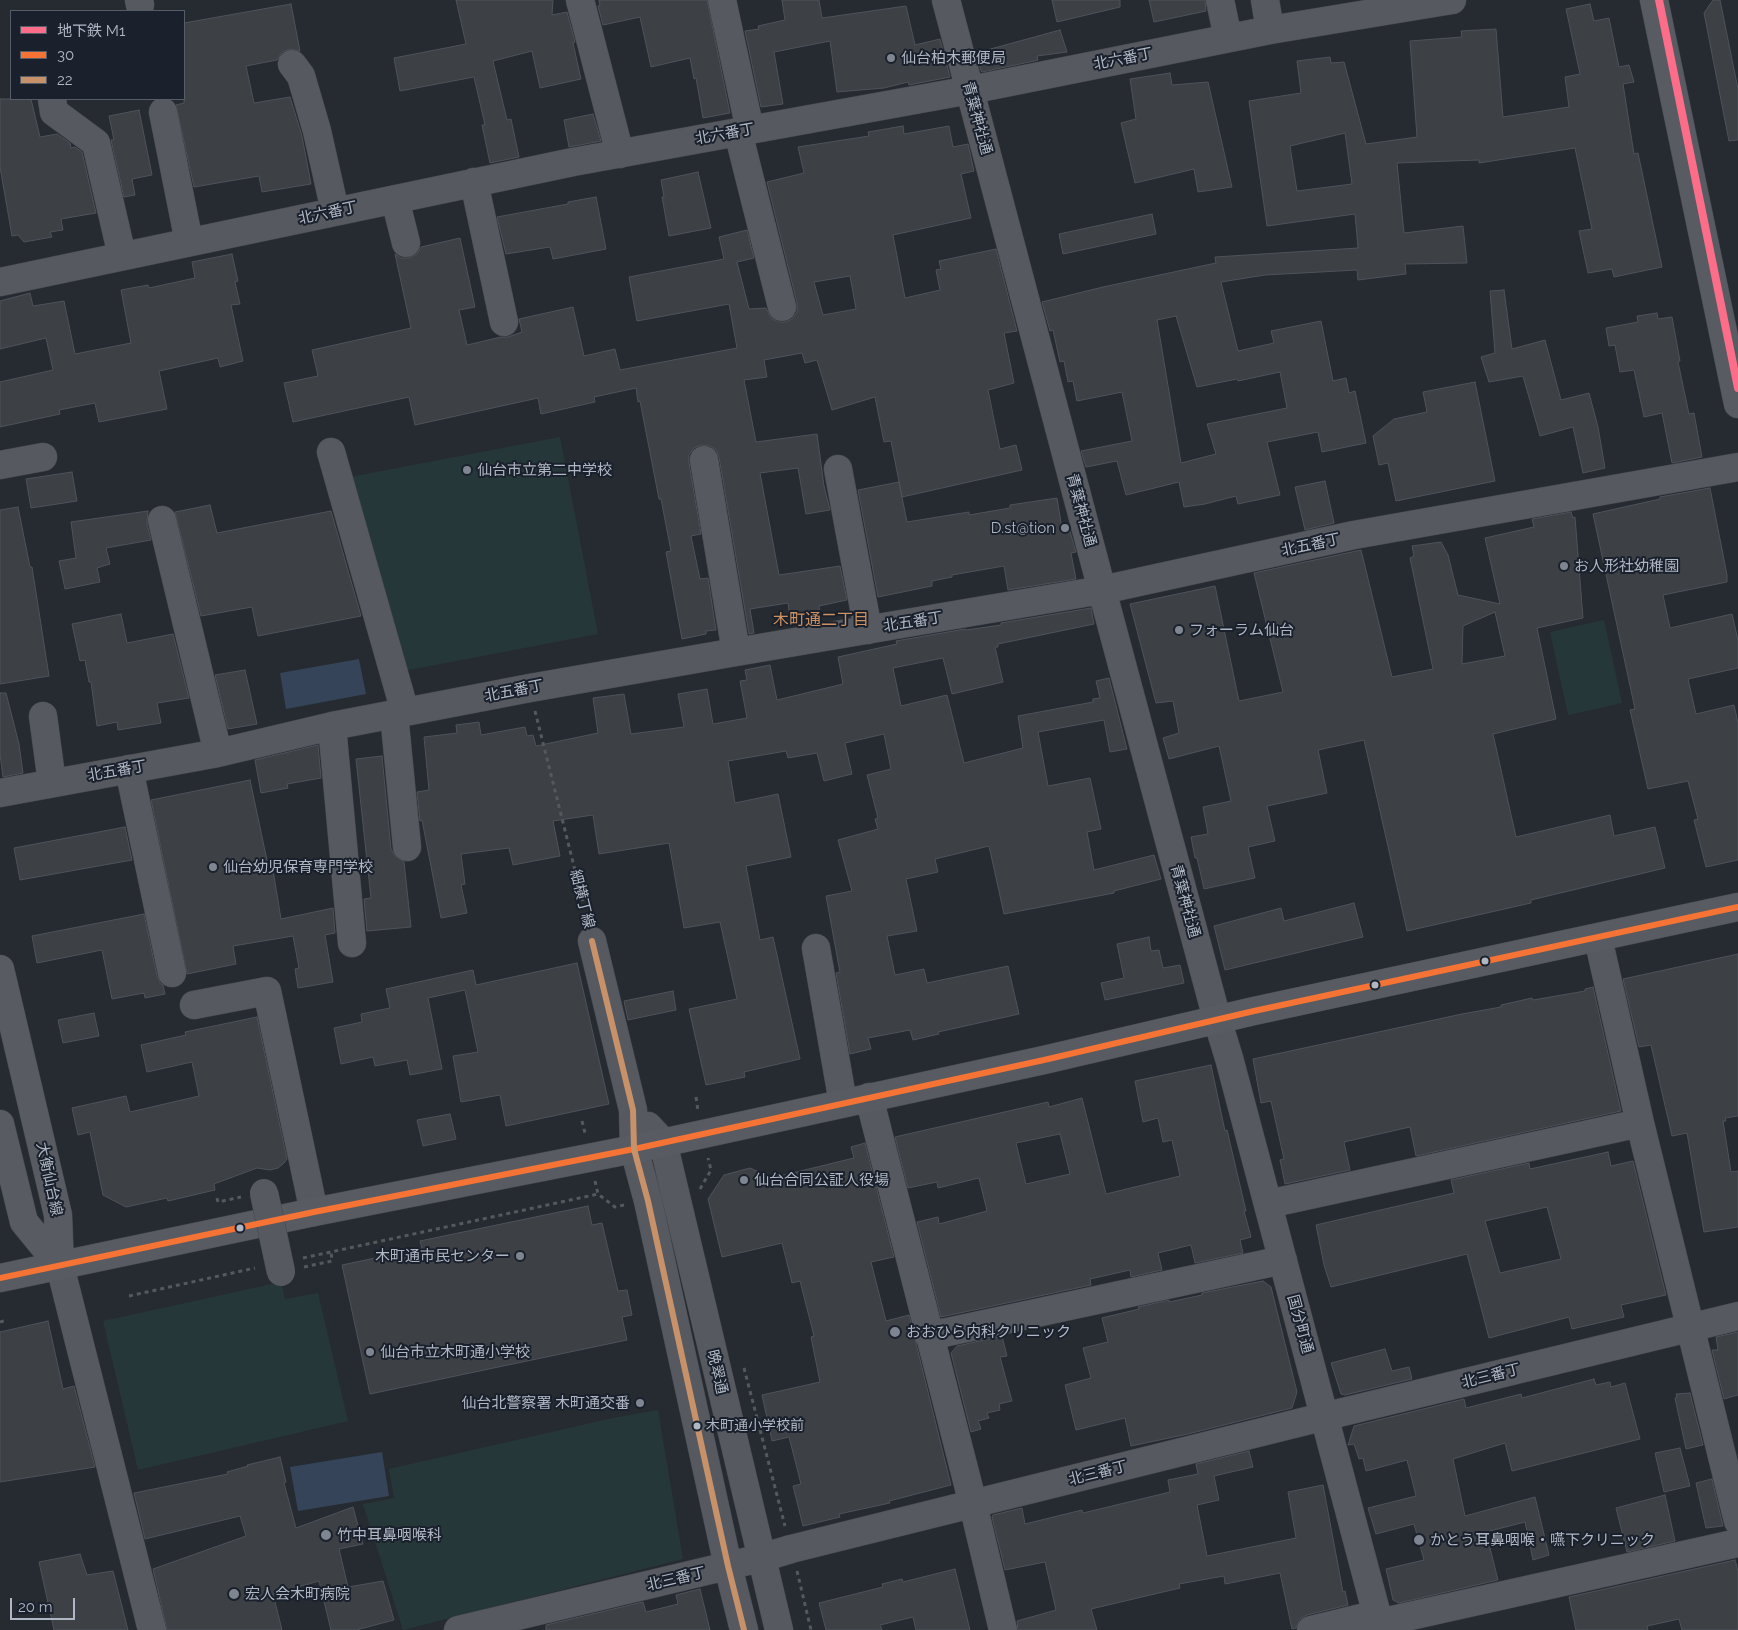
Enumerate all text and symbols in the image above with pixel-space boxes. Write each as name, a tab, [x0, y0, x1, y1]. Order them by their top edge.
legend	[10, 10, 185, 100]
text: 地下鉄 M1	[57, 22, 125, 40]
street label: 北六番丁	[1092, 44, 1154, 74]
text: 30	[57, 46, 74, 64]
place label: 仙台柏木郵便局	[901, 49, 1006, 67]
marker: 仙台柏木郵便局	[885, 52, 897, 64]
text: 22	[57, 71, 73, 89]
street label: 青葉神社通	[959, 79, 995, 157]
street label: 北六番丁	[694, 120, 756, 148]
street label: 北六番丁	[297, 198, 359, 228]
place label: 仙台市立第二中学校	[477, 461, 612, 479]
marker: 仙台市立第二中学校	[461, 464, 473, 476]
street label: 青葉神社通	[1063, 471, 1099, 549]
place label: D.st@tion	[991, 519, 1055, 537]
marker: D.st@tion	[1059, 522, 1071, 534]
street label: 北五番丁	[1280, 530, 1342, 560]
place label: お人形社幼稚園	[1574, 557, 1679, 575]
marker: お人形社幼稚園	[1558, 560, 1570, 572]
street label: 北五番丁	[882, 608, 944, 636]
district label: 木町通二丁目	[773, 610, 869, 630]
place label: フォーラム仙台	[1189, 621, 1294, 639]
marker: フォーラム仙台	[1173, 624, 1185, 636]
street label: 北五番丁	[483, 676, 545, 706]
street label: 北五番丁	[86, 757, 148, 785]
place label: 仙台幼児保育専門学校	[223, 858, 373, 876]
marker: 仙台幼児保育専門学校	[207, 861, 219, 873]
street label: 青葉神社通	[1167, 862, 1203, 940]
street label: 細横丁線	[566, 868, 598, 930]
unlabelled marker	[1480, 956, 1490, 966]
unlabelled marker	[1370, 980, 1380, 990]
street label: 大衡仙台線	[32, 1140, 66, 1218]
place label: 仙台合同公証人役場	[754, 1171, 889, 1189]
marker: 仙台合同公証人役場	[738, 1174, 750, 1186]
unlabelled marker	[235, 1223, 245, 1233]
place label: 木町通市民センター	[375, 1247, 510, 1265]
marker: 木町通市民センター	[514, 1250, 526, 1262]
street label: 国分町通	[1284, 1293, 1316, 1355]
place label: おおひら内科クリニック	[906, 1323, 1071, 1341]
marker: おおひら内科クリニック	[888, 1325, 902, 1339]
place label: 仙台市立木町通小学校	[380, 1343, 530, 1361]
marker: 仙台市立木町通小学校	[364, 1346, 376, 1358]
street label: 晩翠通	[703, 1348, 731, 1396]
street label: 北三番丁	[1460, 1360, 1522, 1392]
place label: 仙台北警察署 木町通交番	[461, 1394, 630, 1412]
marker: 仙台北警察署 木町通交番	[634, 1397, 646, 1409]
place label: 木町通小学校前	[706, 1418, 804, 1434]
marker: 木町通小学校前	[692, 1421, 702, 1431]
street label: 北三番丁	[1067, 1457, 1129, 1489]
place label: 竹中耳鼻咽喉科	[337, 1526, 442, 1544]
marker: 竹中耳鼻咽喉科	[319, 1528, 333, 1542]
place label: かとう耳鼻咽喉・嚥下クリニック	[1430, 1531, 1655, 1549]
marker: かとう耳鼻咽喉・嚥下クリニック	[1412, 1533, 1426, 1547]
street label: 北三番丁	[645, 1563, 707, 1595]
place label: 宏人会木町病院	[245, 1585, 350, 1603]
marker: 宏人会木町病院	[227, 1587, 241, 1601]
scale bar	[12, 1588, 78, 1620]
text: 20 m	[18, 1598, 53, 1616]

